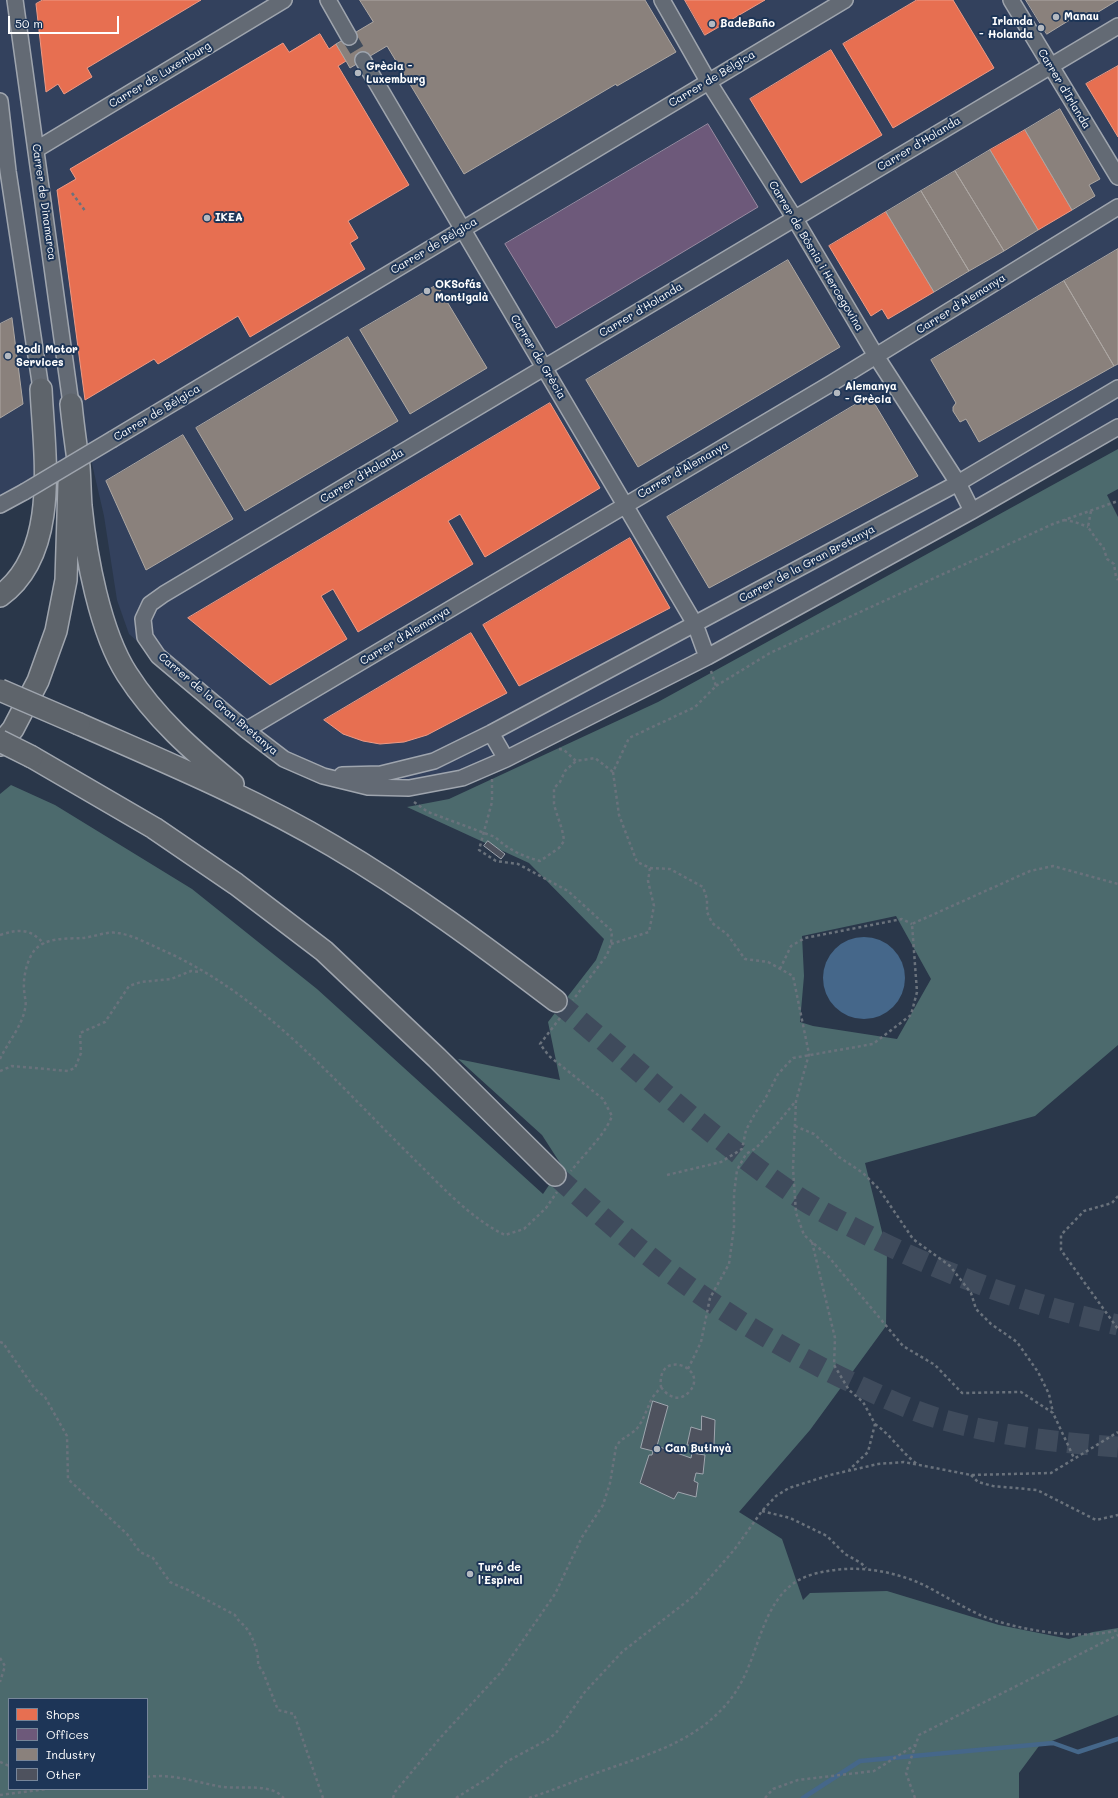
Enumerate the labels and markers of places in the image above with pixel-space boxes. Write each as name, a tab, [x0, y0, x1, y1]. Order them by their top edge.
place label: Manau	[1064, 10, 1099, 24]
marker: Manau	[1051, 12, 1061, 22]
place label: Irlanda - Holanda	[979, 15, 1033, 41]
place label: BadeBaño	[720, 17, 775, 31]
marker: BadeBaño	[707, 19, 717, 29]
marker: Irlanda - Holanda	[1036, 23, 1046, 33]
place label: Grècia - Luxemburg	[366, 60, 425, 86]
marker: Grècia - Luxemburg	[353, 68, 363, 78]
place label: IKEA	[215, 211, 243, 225]
marker: IKEA	[202, 213, 212, 223]
place label: OKSofás Montigalà	[435, 278, 489, 304]
marker: OKSofás Montigalà	[422, 286, 432, 296]
place label: Rodi Motor Services	[16, 343, 78, 369]
marker: Rodi Motor Services	[3, 351, 13, 361]
place label: Alemanya - Grècia	[845, 380, 897, 406]
marker: Alemanya - Grècia	[832, 388, 842, 398]
place label: Can Butinyà	[665, 1442, 732, 1456]
marker: Can Butinyà	[652, 1444, 662, 1454]
place label: Turó de l'Espiral	[478, 1561, 523, 1587]
marker: Turó de l'Espiral	[465, 1569, 475, 1579]

